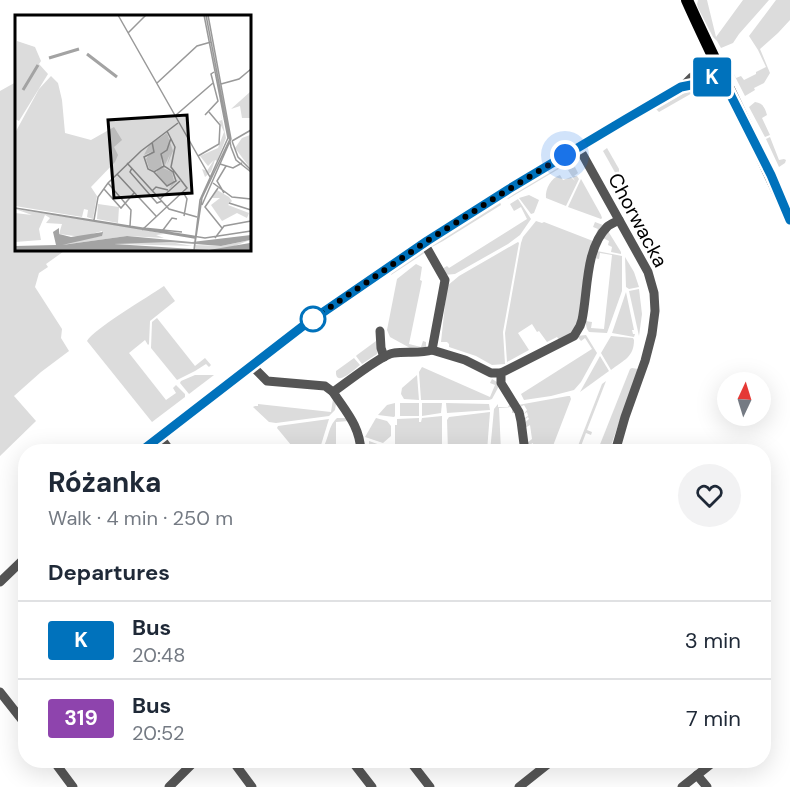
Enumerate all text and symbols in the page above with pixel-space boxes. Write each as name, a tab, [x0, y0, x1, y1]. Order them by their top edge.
inset map	[15, 15, 250, 250]
line badge: K	[692, 58, 732, 97]
text: K	[705, 63, 719, 91]
your location	[550, 140, 580, 170]
street label: Chorwacka	[602, 168, 674, 272]
unlabelled marker	[300, 306, 326, 332]
north arrow	[717, 372, 771, 426]
map controls	[717, 372, 771, 426]
text: Różanka	[48, 464, 161, 501]
button: heart	[678, 464, 741, 527]
text: Walk · 4 min · 250 m	[48, 505, 233, 531]
text: Departures	[48, 558, 170, 587]
text: Bus	[132, 613, 171, 642]
text: K	[74, 626, 88, 654]
text: 3 min	[685, 626, 741, 655]
text: 20:48	[132, 642, 185, 668]
text: Bus	[132, 691, 171, 720]
text: 319	[64, 704, 98, 732]
text: 7 min	[686, 704, 741, 733]
text: 20:52	[132, 720, 184, 746]

